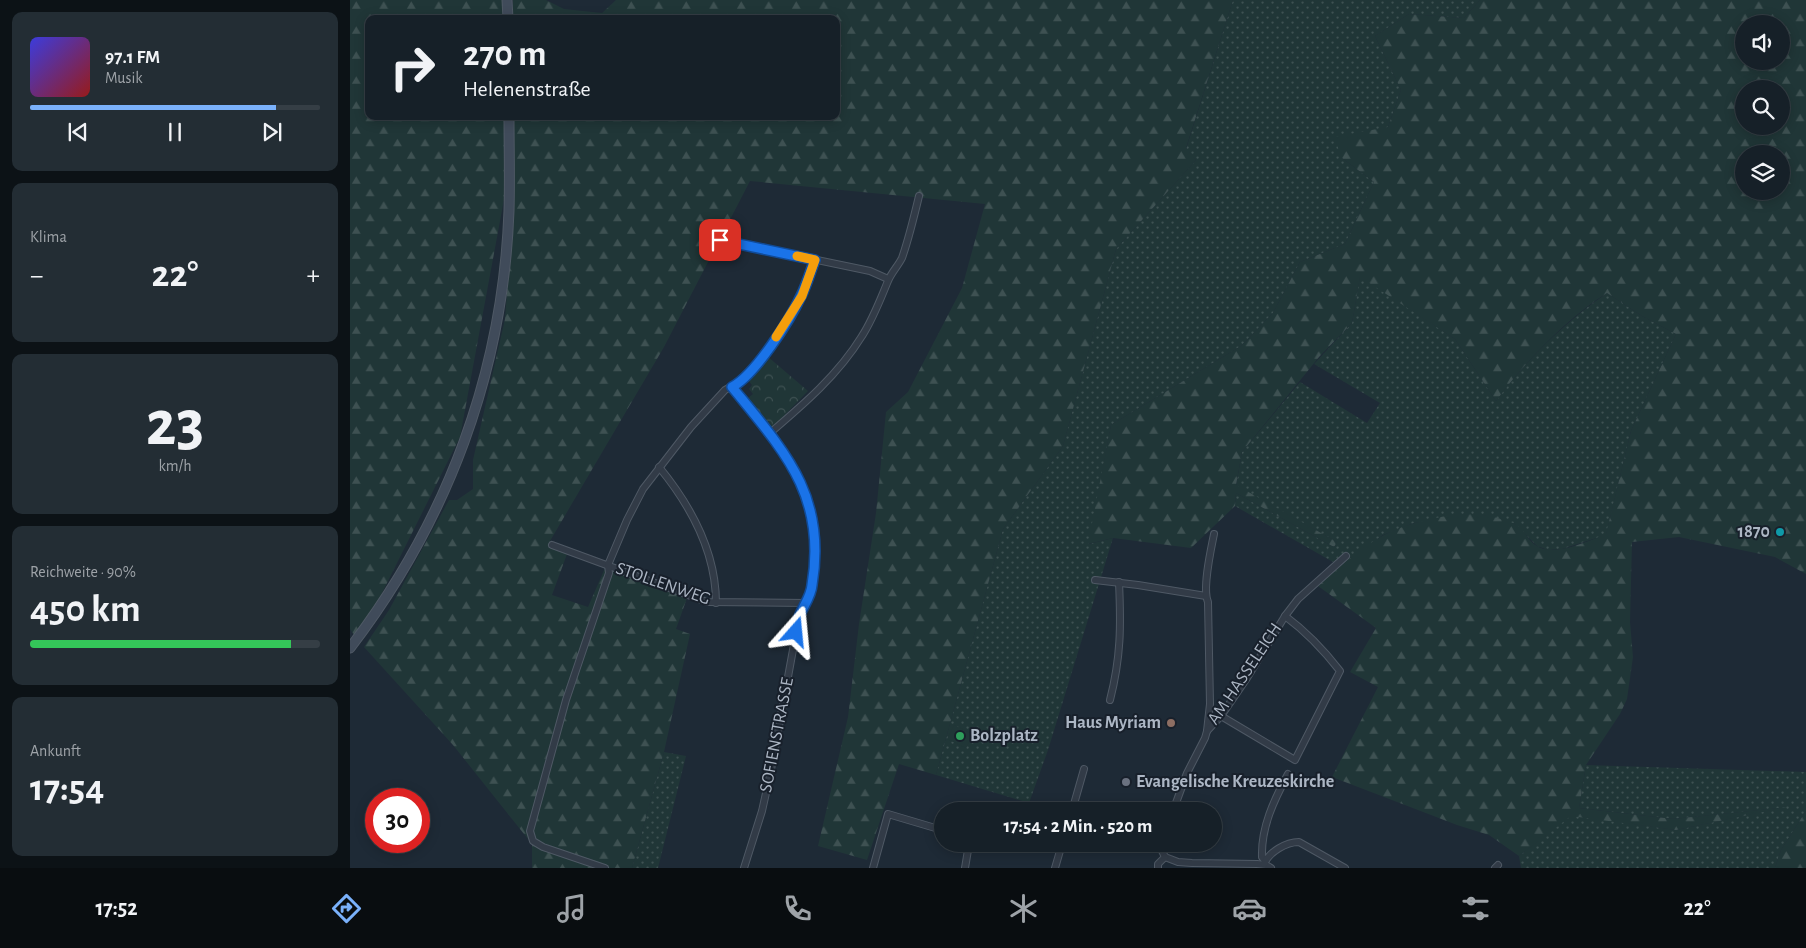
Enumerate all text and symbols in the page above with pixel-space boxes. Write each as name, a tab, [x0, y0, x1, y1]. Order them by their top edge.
map controls	[1735, 15, 1790, 200]
button: sound	[1735, 15, 1790, 70]
icon: right	[380, 35, 445, 100]
text: 270 m	[463, 37, 546, 72]
text: 97.1 FM	[105, 48, 160, 67]
text: Musik	[105, 70, 143, 86]
text: Helenenstraße	[463, 78, 591, 100]
button: search	[1735, 80, 1790, 135]
icon: previous	[64, 118, 92, 146]
icon: pause	[161, 118, 189, 146]
icon: next	[258, 118, 286, 146]
button: layers	[1735, 145, 1790, 200]
pin	[699, 219, 741, 261]
icon: arrive	[706, 226, 734, 254]
text: Klima	[30, 229, 67, 245]
text: 22°	[152, 256, 198, 294]
text: −	[30, 262, 43, 290]
text: +	[307, 262, 320, 290]
text: 23	[146, 392, 204, 457]
text: km/h	[158, 458, 192, 474]
place label: 1870	[1737, 523, 1770, 541]
marker: 1870	[1774, 526, 1786, 538]
street label: STOLLENWEG	[613, 559, 713, 609]
text: Reichweite · 90%	[30, 564, 136, 580]
text: 450 km	[30, 591, 141, 629]
position arrow	[769, 605, 821, 657]
street label: AM HASSELEICH	[1204, 620, 1286, 728]
street label: SOFIENSTRASSE	[757, 676, 797, 794]
place label: Haus Myriam	[1065, 714, 1161, 732]
marker: Haus Myriam	[1165, 717, 1177, 729]
place label: Bolzplatz	[970, 727, 1038, 745]
marker: Bolzplatz	[954, 730, 966, 742]
text: Ankunft	[30, 743, 81, 759]
text: 17:54	[30, 770, 104, 808]
place label: Evangelische Kreuzeskirche	[1136, 773, 1334, 791]
marker: Evangelische Kreuzeskirche	[1120, 776, 1132, 788]
speed limit sign: 30	[365, 788, 430, 853]
text: 17:54 · 2 Min. · 520 m	[1004, 817, 1152, 836]
icon: directions	[329, 891, 364, 926]
icon: music	[554, 891, 589, 926]
icon: phone	[780, 891, 815, 926]
icon: climate	[1006, 891, 1041, 926]
icon: car	[1232, 891, 1267, 926]
icon: filters	[1458, 891, 1493, 926]
text: 17:52	[95, 897, 138, 919]
text: 22°	[1683, 897, 1711, 919]

